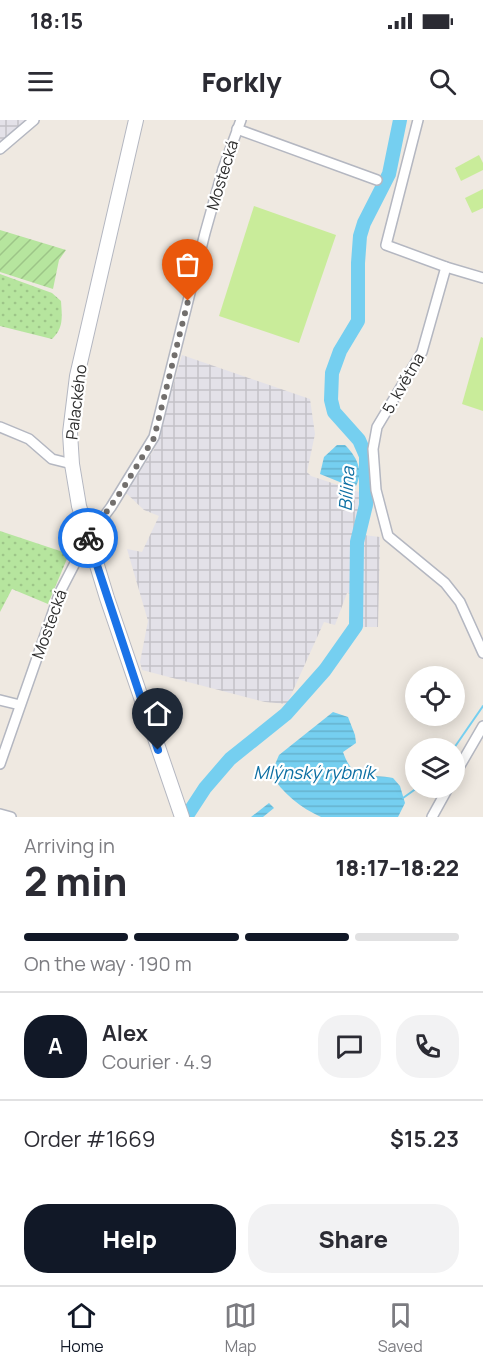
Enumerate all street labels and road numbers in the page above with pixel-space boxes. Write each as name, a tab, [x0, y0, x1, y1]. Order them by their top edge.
street label: Mostecká	[201, 137, 243, 213]
street label: 5. května	[377, 349, 429, 417]
street label: Palackého	[60, 363, 92, 441]
street label: Mostecká	[26, 586, 72, 662]

